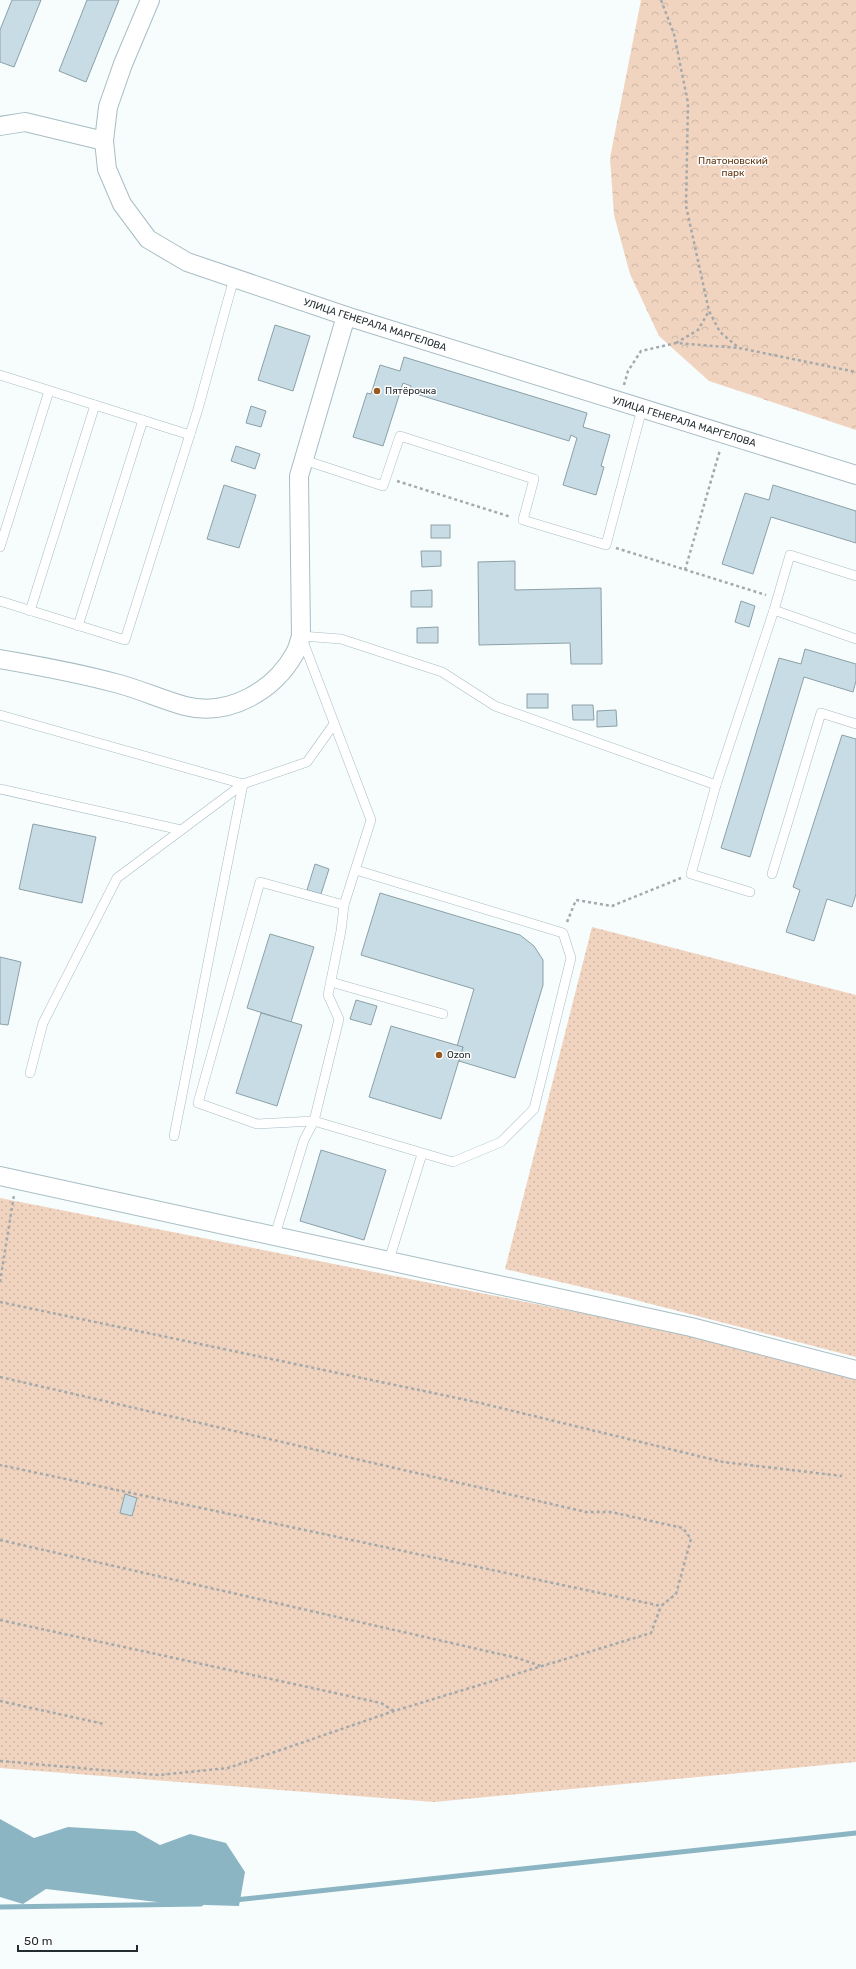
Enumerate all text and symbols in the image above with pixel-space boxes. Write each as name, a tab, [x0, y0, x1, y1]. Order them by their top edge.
park label: Платоновский парк	[698, 155, 768, 179]
street label: УЛИЦА ГЕНЕРАЛА МАРГЕЛОВА	[302, 296, 448, 354]
place label: Пятёрочка	[385, 385, 436, 397]
marker: Пятёрочка	[372, 386, 382, 396]
street label: УЛИЦА ГЕНЕРАЛА МАРГЕЛОВА	[611, 394, 758, 450]
place label: Ozon	[447, 1049, 471, 1061]
marker: Ozon	[434, 1050, 444, 1060]
scale bar	[18, 1927, 137, 1953]
text: 50 m	[24, 1934, 52, 1948]

